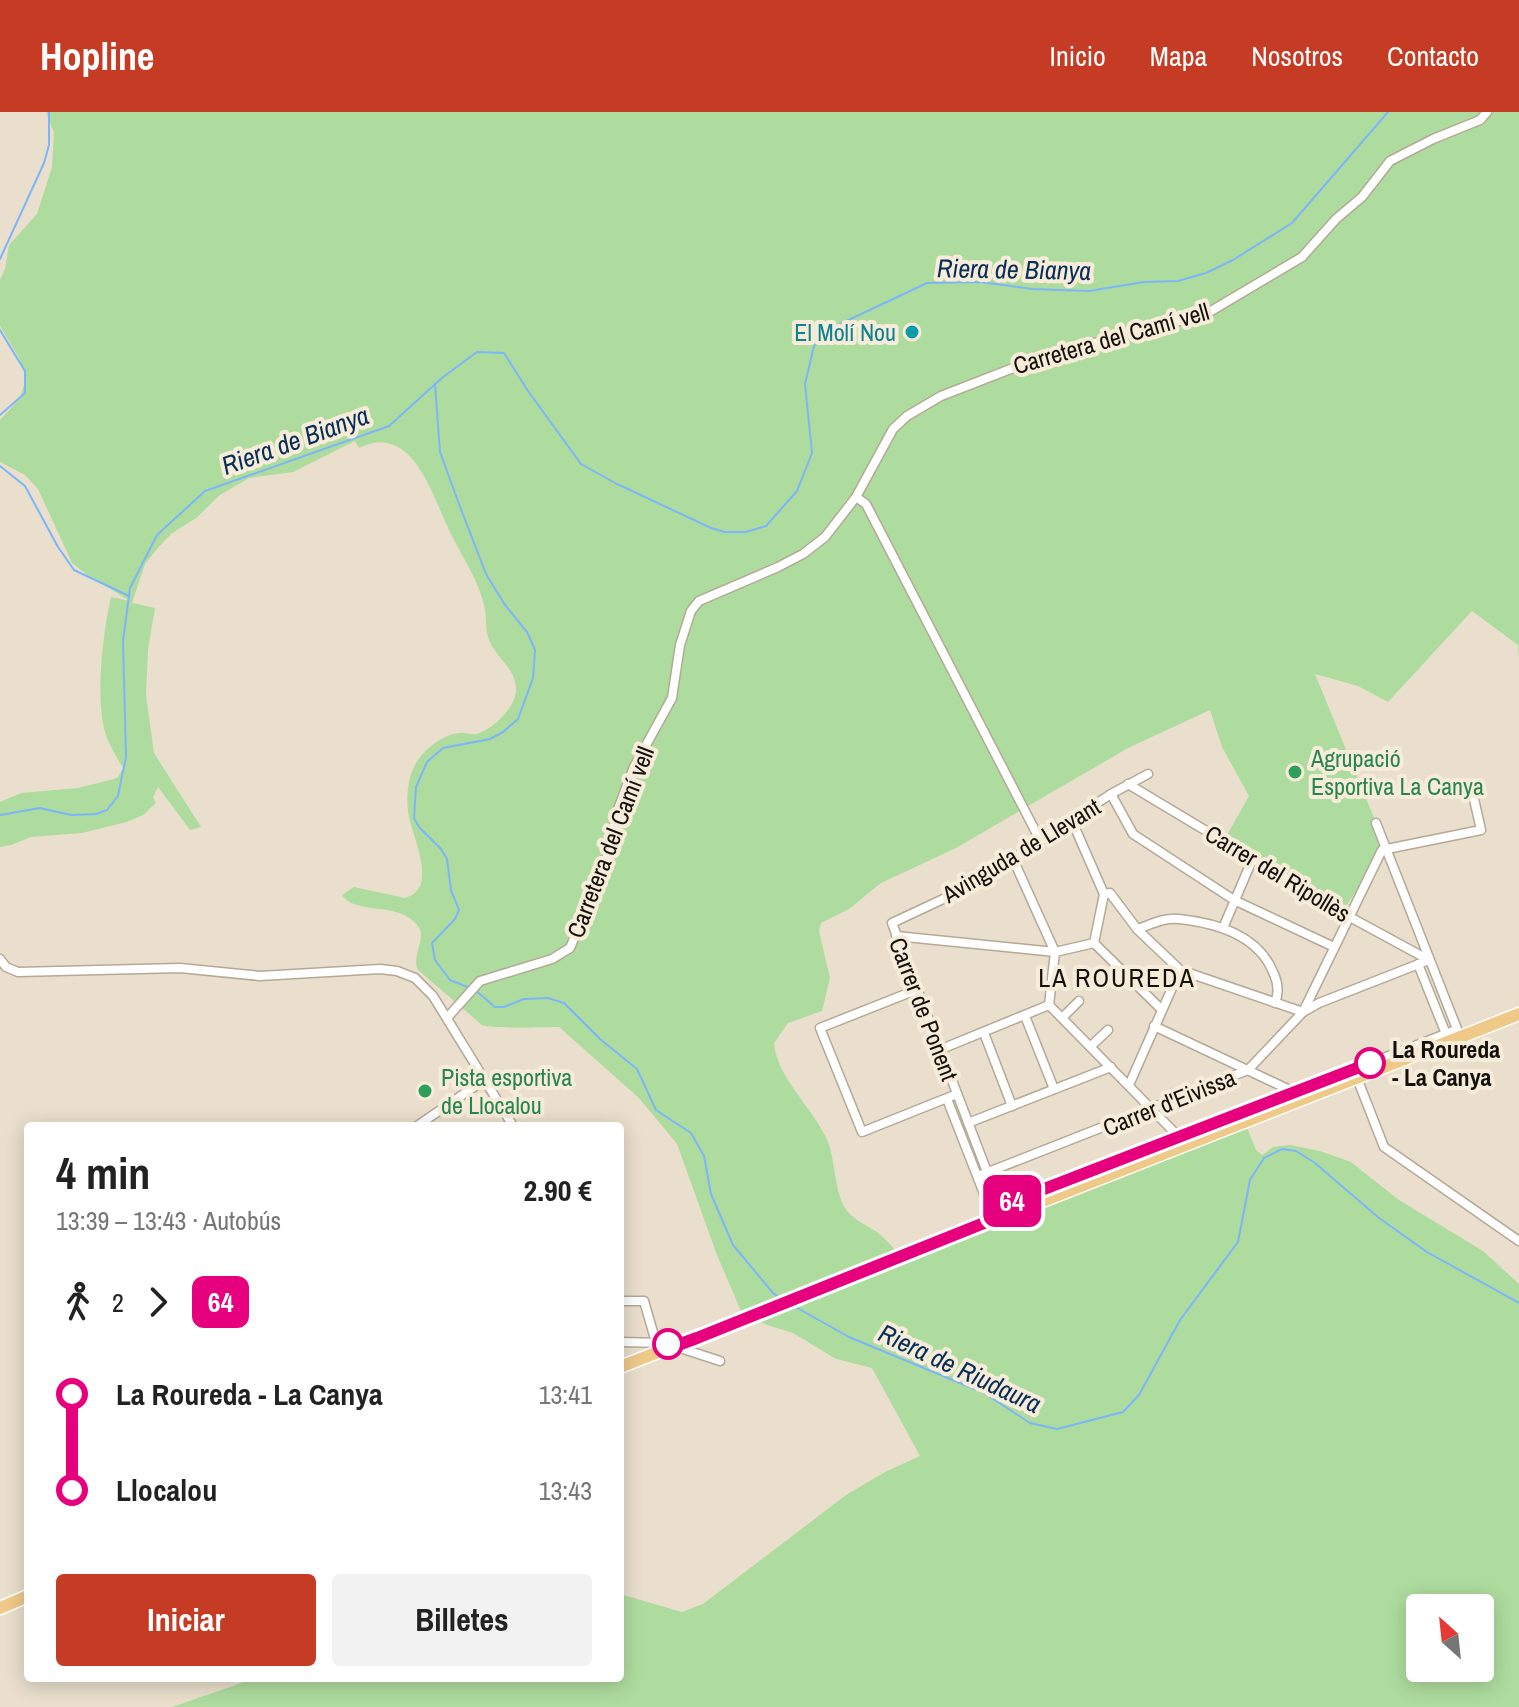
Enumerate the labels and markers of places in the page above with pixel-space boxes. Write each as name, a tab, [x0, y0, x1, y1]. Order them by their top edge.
place label: El Molí Nou	[794, 316, 896, 348]
marker: El Molí Nou	[903, 323, 921, 341]
place label: Agrupació Esportiva La Canya	[1310, 742, 1484, 802]
marker: Agrupació Esportiva La Canya	[1286, 763, 1304, 781]
place label: La Roureda - La Canya	[1392, 1033, 1500, 1093]
marker: La Roureda - La Canya	[1355, 1048, 1385, 1078]
place label: Pista esportiva de Llocalou	[441, 1061, 572, 1121]
marker: Pista esportiva de Llocalou	[416, 1082, 434, 1100]
unlabelled marker	[653, 1329, 683, 1359]

